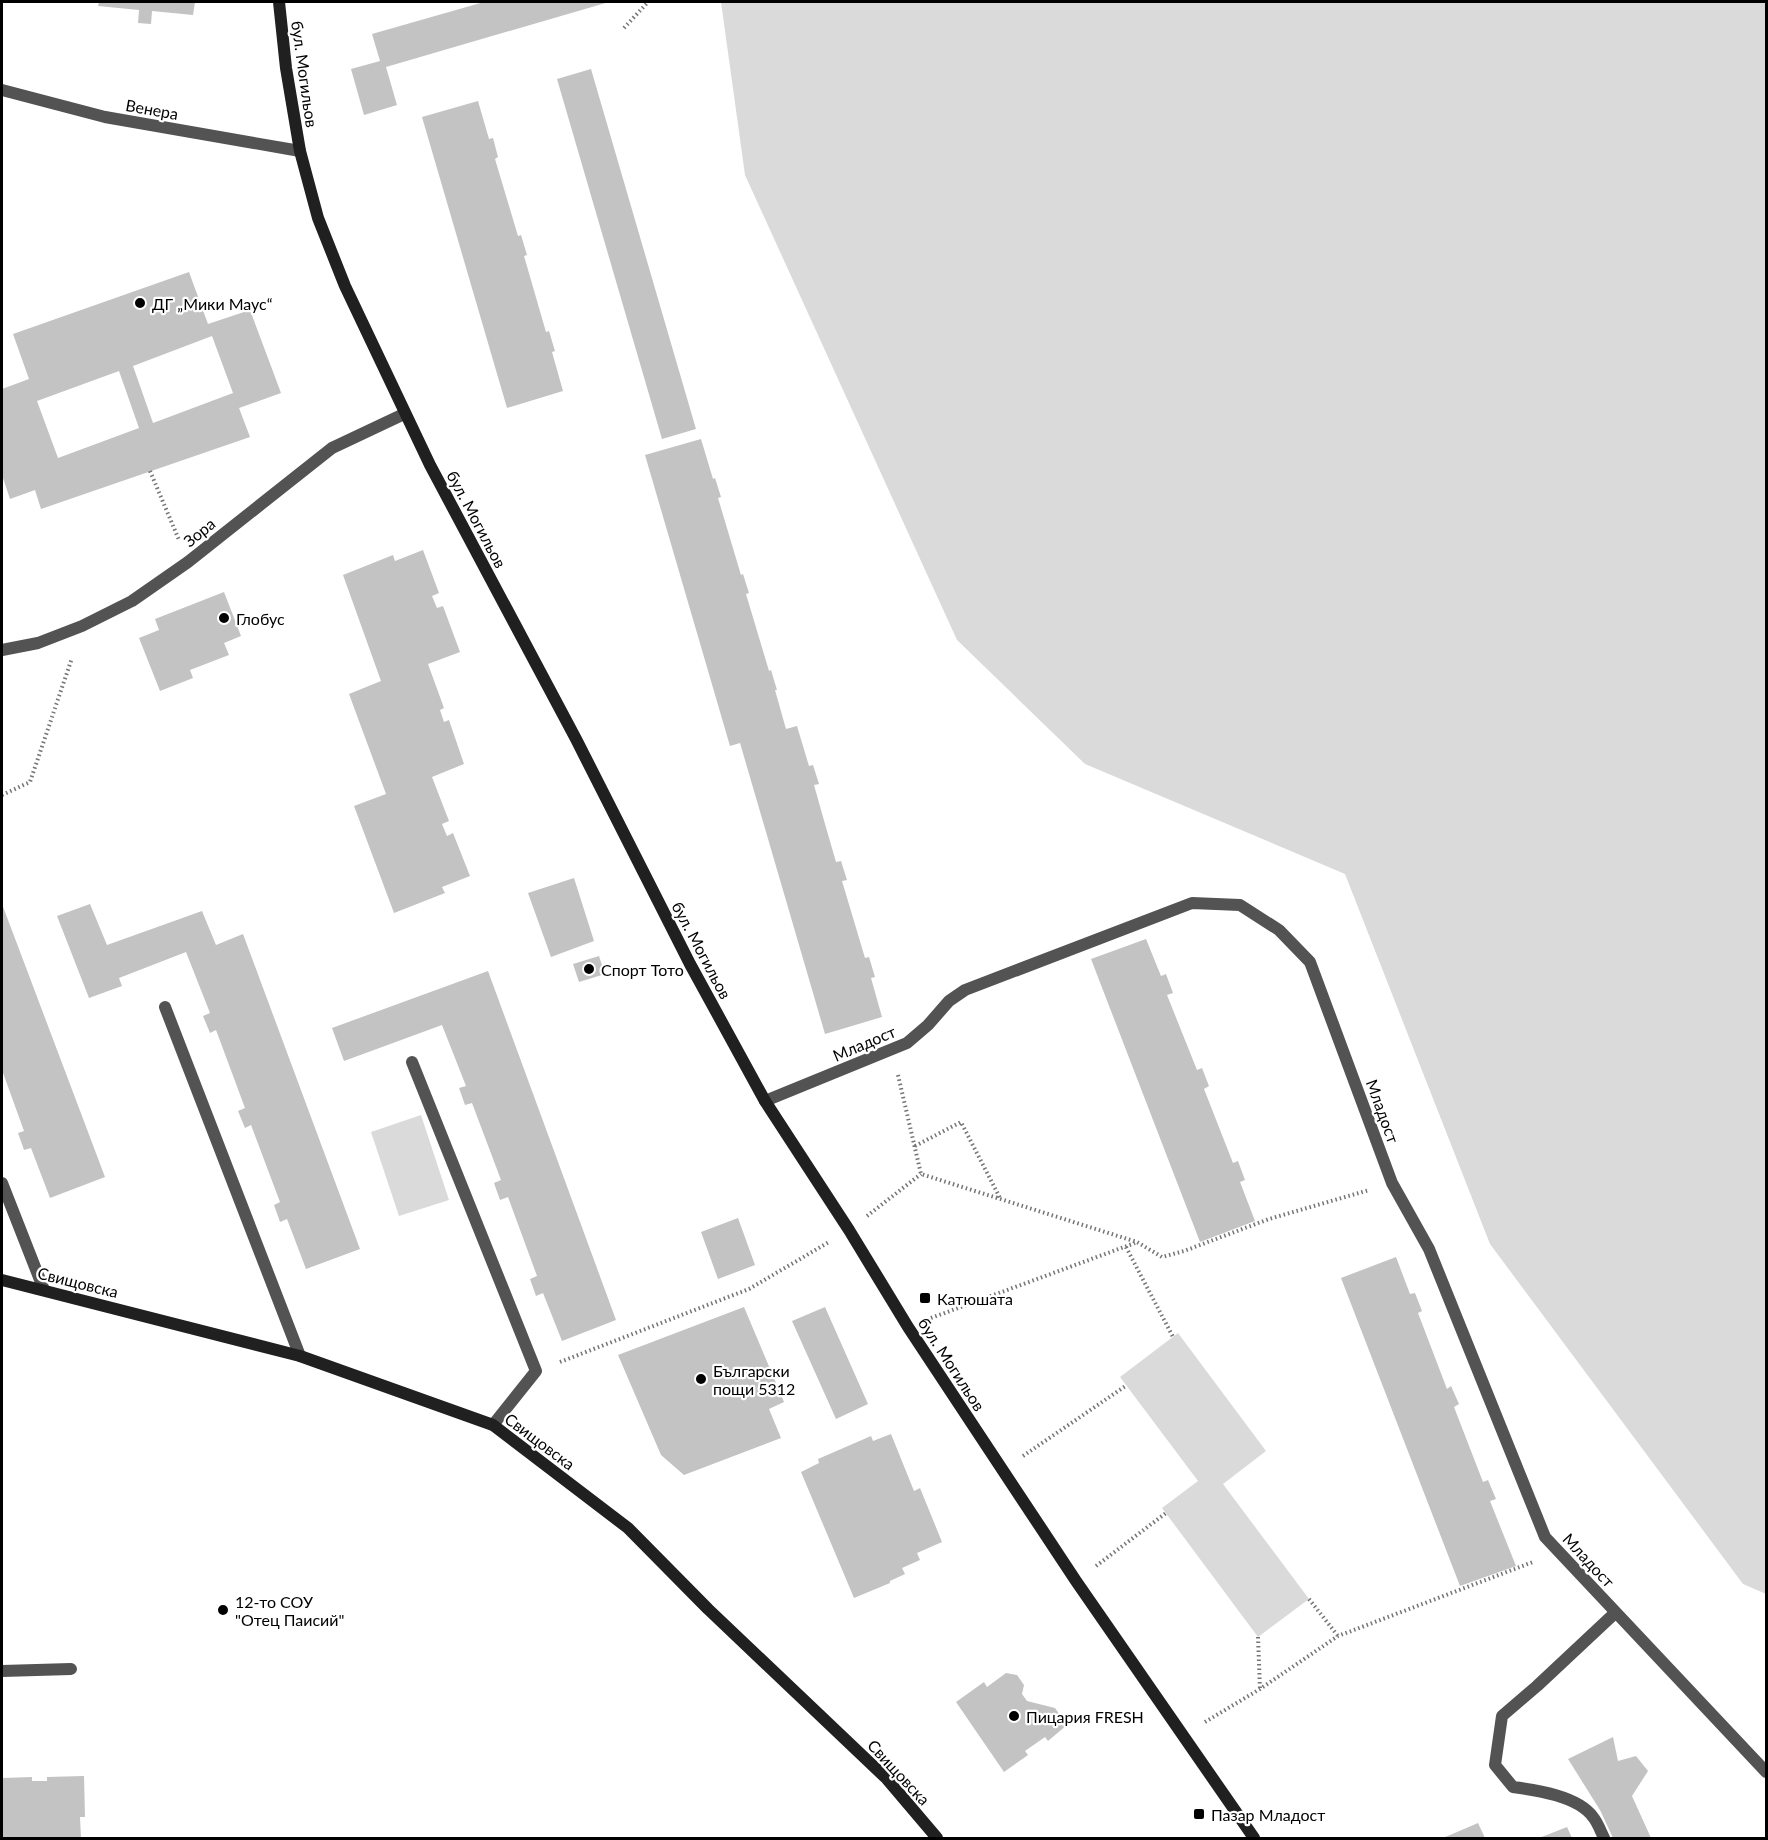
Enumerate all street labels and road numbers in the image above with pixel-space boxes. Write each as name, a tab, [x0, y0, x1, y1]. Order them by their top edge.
street label: бул. Могильов	[288, 20, 322, 129]
street label: Венера	[124, 95, 180, 123]
street label: бул. Могильов	[443, 467, 511, 571]
street label: Зора	[179, 514, 219, 550]
street label: бул. Могильов	[668, 898, 736, 1002]
street label: Младост	[830, 1021, 898, 1065]
street label: Младост	[1363, 1076, 1403, 1146]
street label: Свищовска	[36, 1263, 120, 1301]
street label: бул. Могильов	[915, 1314, 989, 1414]
street label: Свищовска	[501, 1409, 579, 1473]
street label: Младост	[1559, 1529, 1619, 1591]
street label: Свищовска	[864, 1735, 934, 1809]

